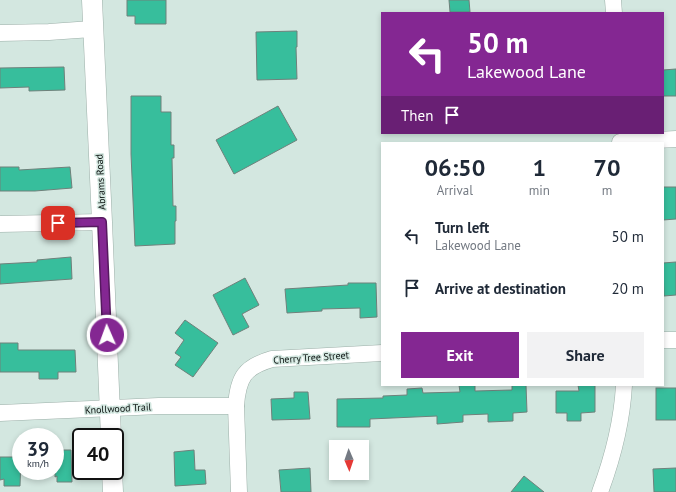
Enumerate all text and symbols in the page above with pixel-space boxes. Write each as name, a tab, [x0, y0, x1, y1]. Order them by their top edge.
text: 50 m	[467, 24, 528, 61]
icon: left	[401, 28, 453, 80]
text: Lakewood Lane	[467, 60, 586, 83]
icon: arrive	[441, 104, 463, 126]
text: Then	[401, 106, 433, 125]
text: 06:50	[424, 152, 485, 183]
text: 1	[533, 152, 546, 183]
text: 70	[593, 152, 621, 183]
street label: Abrams Road	[93, 154, 108, 210]
text: Arrival	[437, 182, 473, 199]
text: min	[529, 182, 550, 199]
text: m	[602, 182, 612, 199]
pin	[41, 206, 75, 240]
icon: arrive	[47, 212, 69, 234]
text: Turn left	[435, 218, 489, 237]
icon: left	[401, 225, 423, 247]
text: 50 m	[611, 227, 644, 246]
text: Lakewood Lane	[435, 237, 521, 254]
icon: arrive	[401, 277, 423, 299]
text: Arrive at destination	[435, 279, 566, 298]
text: 20 m	[611, 279, 644, 298]
position arrow	[86, 314, 128, 356]
button: Exit	[401, 332, 519, 378]
button: Share	[527, 332, 644, 378]
street label: Cherry Tree Street	[273, 348, 350, 367]
street label: Knollwood Trail	[84, 400, 152, 417]
speed limit sign: 40	[72, 428, 124, 480]
text: 39	[27, 436, 49, 462]
north arrow	[329, 440, 369, 480]
map controls	[329, 440, 369, 480]
text: km/h	[27, 457, 49, 470]

